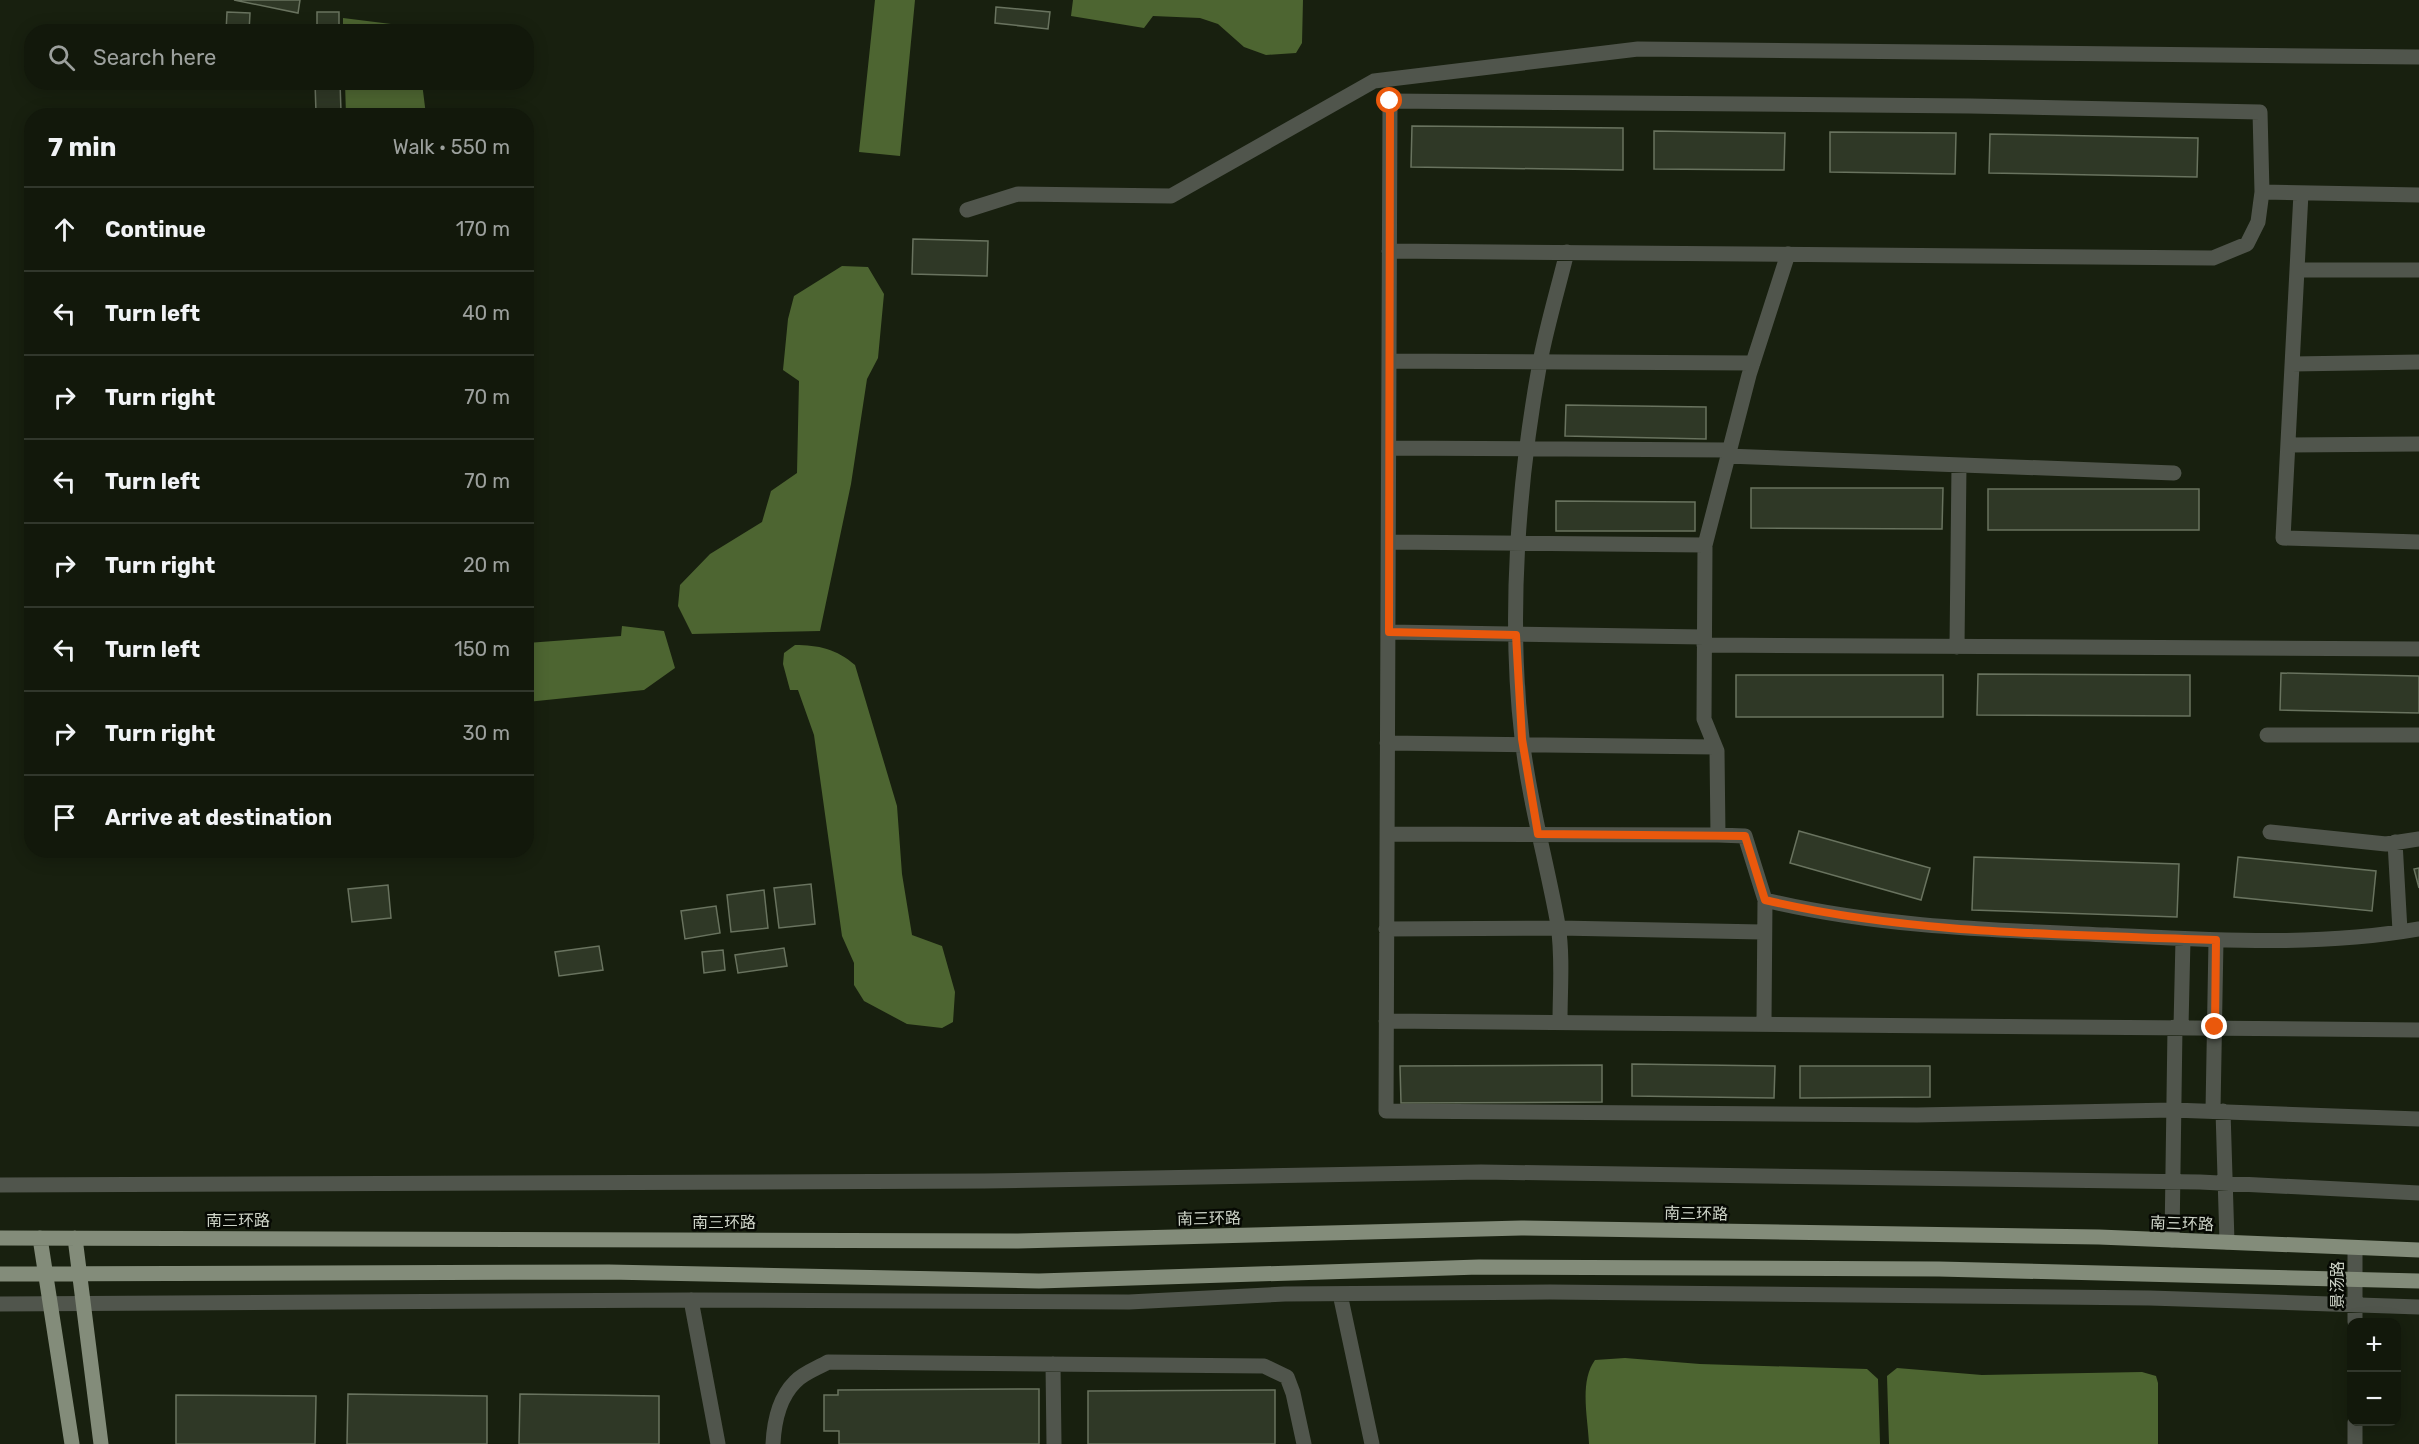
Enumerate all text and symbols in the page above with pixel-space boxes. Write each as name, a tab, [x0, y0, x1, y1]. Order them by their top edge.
search box	[24, 24, 534, 90]
icon: search	[45, 41, 78, 74]
text: Search here	[93, 44, 216, 71]
route start	[1376, 87, 1402, 113]
text: 7 min	[48, 132, 116, 163]
text: Walk · 550 m	[393, 135, 510, 159]
icon: ahead	[48, 213, 81, 246]
text: Continue	[105, 216, 206, 243]
text: 170 m	[456, 217, 510, 241]
icon: left	[48, 297, 81, 330]
text: Turn left	[105, 300, 200, 327]
text: 40 m	[462, 301, 510, 325]
icon: right	[48, 381, 81, 414]
text: Turn right	[105, 384, 215, 411]
text: 70 m	[464, 385, 510, 409]
icon: left	[48, 465, 81, 498]
text: Turn left	[105, 468, 200, 495]
text: 70 m	[464, 469, 510, 493]
icon: right	[48, 549, 81, 582]
text: Turn right	[105, 552, 215, 579]
text: 20 m	[463, 553, 510, 577]
icon: left	[48, 633, 81, 666]
text: Turn left	[105, 636, 200, 663]
text: 150 m	[454, 637, 510, 661]
icon: right	[48, 717, 81, 750]
text: Turn right	[105, 720, 215, 747]
text: 30 m	[463, 721, 510, 745]
icon: arrive	[48, 801, 81, 834]
text: Arrive at destination	[105, 804, 332, 831]
route end	[2201, 1013, 2227, 1039]
street label: 南三环路	[1664, 1203, 1728, 1224]
street label: 南三环路	[1177, 1208, 1241, 1229]
street label: 南三环路	[206, 1211, 270, 1230]
street label: 南三环路	[692, 1213, 756, 1232]
street label: 南三环路	[2150, 1213, 2214, 1234]
street label: 景汤路	[2328, 1261, 2347, 1309]
map controls	[2347, 1318, 2401, 1426]
button: +	[2347, 1318, 2401, 1372]
button: −	[2347, 1372, 2401, 1426]

